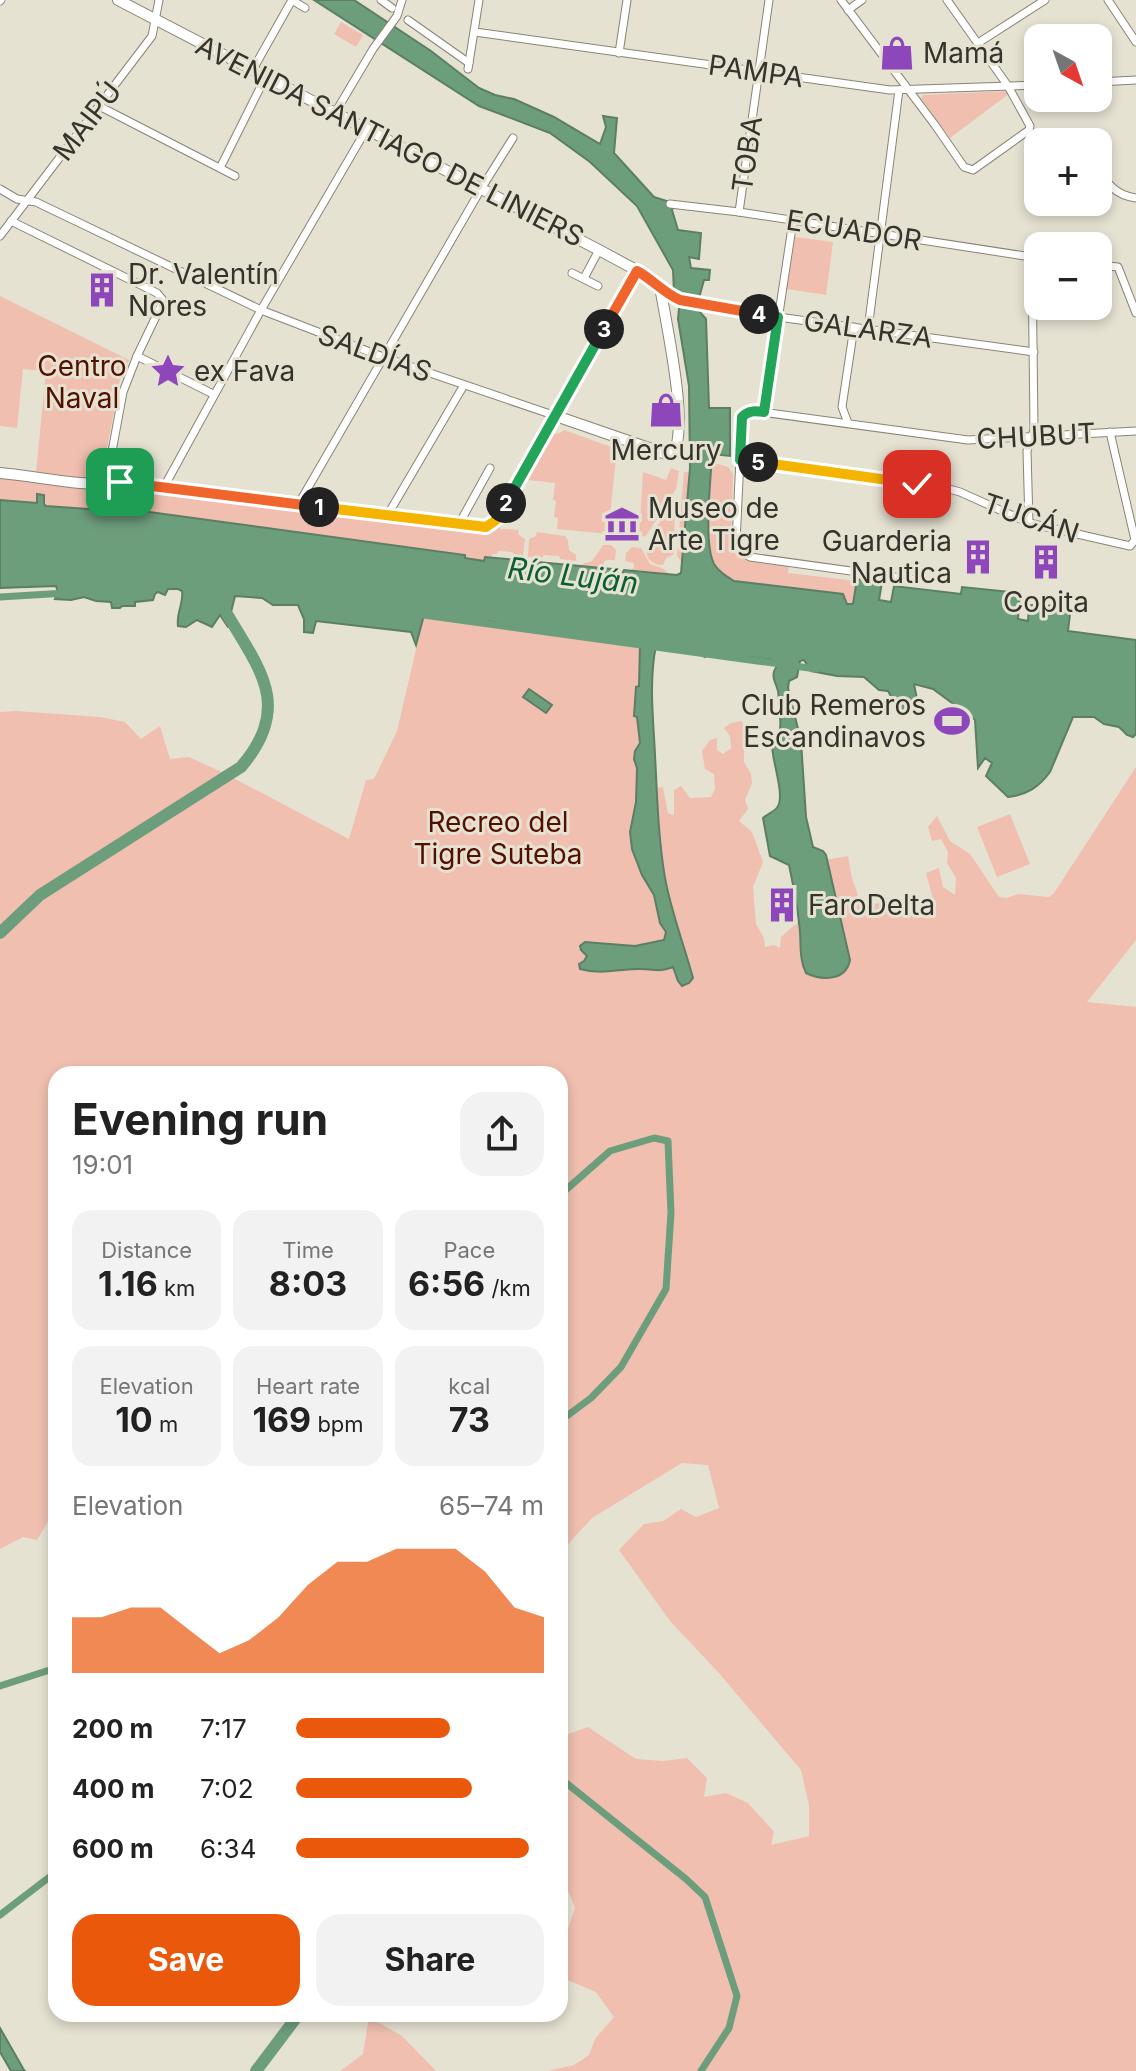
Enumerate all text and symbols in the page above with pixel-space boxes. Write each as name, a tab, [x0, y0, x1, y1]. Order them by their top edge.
north arrow	[1024, 24, 1112, 112]
map controls	[1024, 24, 1112, 320]
street label: AVENIDA SANTIAGO DE LINIERS	[190, 28, 590, 254]
shop icon: Mamá	[878, 34, 916, 72]
place label: Mamá	[923, 36, 1004, 70]
street label: PAMPA	[706, 48, 806, 94]
street label: MAIPÚ	[45, 74, 128, 167]
street label: TOBA	[725, 114, 769, 194]
button: +	[1024, 128, 1112, 216]
street label: ECUADOR	[784, 203, 924, 257]
button: −	[1024, 232, 1112, 320]
place label: Dr. Valentín Nores	[128, 257, 279, 323]
building icon: Dr. Valentín Nores	[83, 271, 121, 309]
pin: 4	[739, 294, 779, 334]
text: 4	[752, 301, 766, 327]
street label: GALARZA	[801, 303, 935, 355]
pin: 3	[584, 309, 624, 349]
street label: SALDÍAS	[314, 316, 437, 389]
text: 3	[597, 316, 611, 342]
park label: Centro Naval	[37, 349, 127, 415]
place icon: ex Fava	[149, 352, 187, 390]
place label: ex Fava	[194, 354, 295, 388]
shop icon: Mercury	[647, 391, 685, 429]
street label: CHUBUT	[976, 416, 1096, 456]
place label: Mercury	[611, 433, 721, 467]
pin: 5	[738, 442, 778, 482]
pin	[86, 448, 154, 516]
text: 5	[751, 449, 765, 475]
pin	[883, 450, 951, 518]
icon: arrive	[98, 460, 142, 504]
icon: check	[895, 462, 939, 506]
pin: 2	[486, 483, 526, 523]
street label: TUCÁN	[979, 485, 1084, 550]
pin: 1	[299, 487, 339, 527]
text: 2	[499, 490, 513, 516]
place label: Museo de Arte Tigre	[648, 491, 780, 557]
text: 1	[314, 494, 324, 520]
museum icon: Museo de Arte Tigre	[603, 505, 641, 543]
place label: Guarderia Nautica	[822, 524, 952, 590]
building icon: Guarderia Nautica	[959, 538, 997, 576]
building icon: Copita	[1027, 543, 1065, 581]
water label: Río Luján	[506, 549, 640, 601]
place label: Copita	[1003, 585, 1089, 619]
place label: Club Remeros Escandinavos	[741, 688, 926, 754]
sports icon: Club Remeros Escandinavos	[933, 702, 971, 740]
park label: Recreo del Tigre Suteba	[413, 805, 583, 871]
building icon: FaroDelta	[763, 886, 801, 924]
place label: FaroDelta	[808, 888, 935, 922]
text: Evening run	[72, 1092, 328, 1146]
button: share	[460, 1092, 544, 1176]
text: 19:01	[72, 1149, 133, 1180]
text: Distance	[101, 1237, 192, 1263]
text: Time	[282, 1237, 334, 1263]
text: Pace	[443, 1237, 495, 1263]
text: 1.16	[98, 1263, 158, 1304]
text: 8:03	[269, 1263, 347, 1304]
text: 6:56	[408, 1263, 485, 1304]
text: km	[158, 1275, 195, 1301]
text: /km	[485, 1275, 531, 1301]
text: Elevation	[100, 1373, 194, 1399]
text: Heart rate	[256, 1373, 360, 1399]
text: kcal	[448, 1373, 490, 1399]
text: 10	[115, 1399, 153, 1440]
text: 169	[252, 1399, 311, 1440]
text: 73	[449, 1399, 490, 1440]
text: m	[153, 1411, 178, 1437]
text: bpm	[311, 1411, 364, 1437]
text: Elevation	[72, 1490, 183, 1521]
text: 65–74 m	[439, 1490, 544, 1521]
text: 200 m	[72, 1713, 153, 1744]
text: 7:17	[200, 1713, 247, 1744]
text: 400 m	[72, 1773, 155, 1804]
text: 7:02	[200, 1773, 254, 1804]
text: 600 m	[72, 1833, 154, 1864]
text: 6:34	[200, 1833, 256, 1864]
button: Save	[72, 1914, 300, 2006]
button: Share	[316, 1914, 544, 2006]

